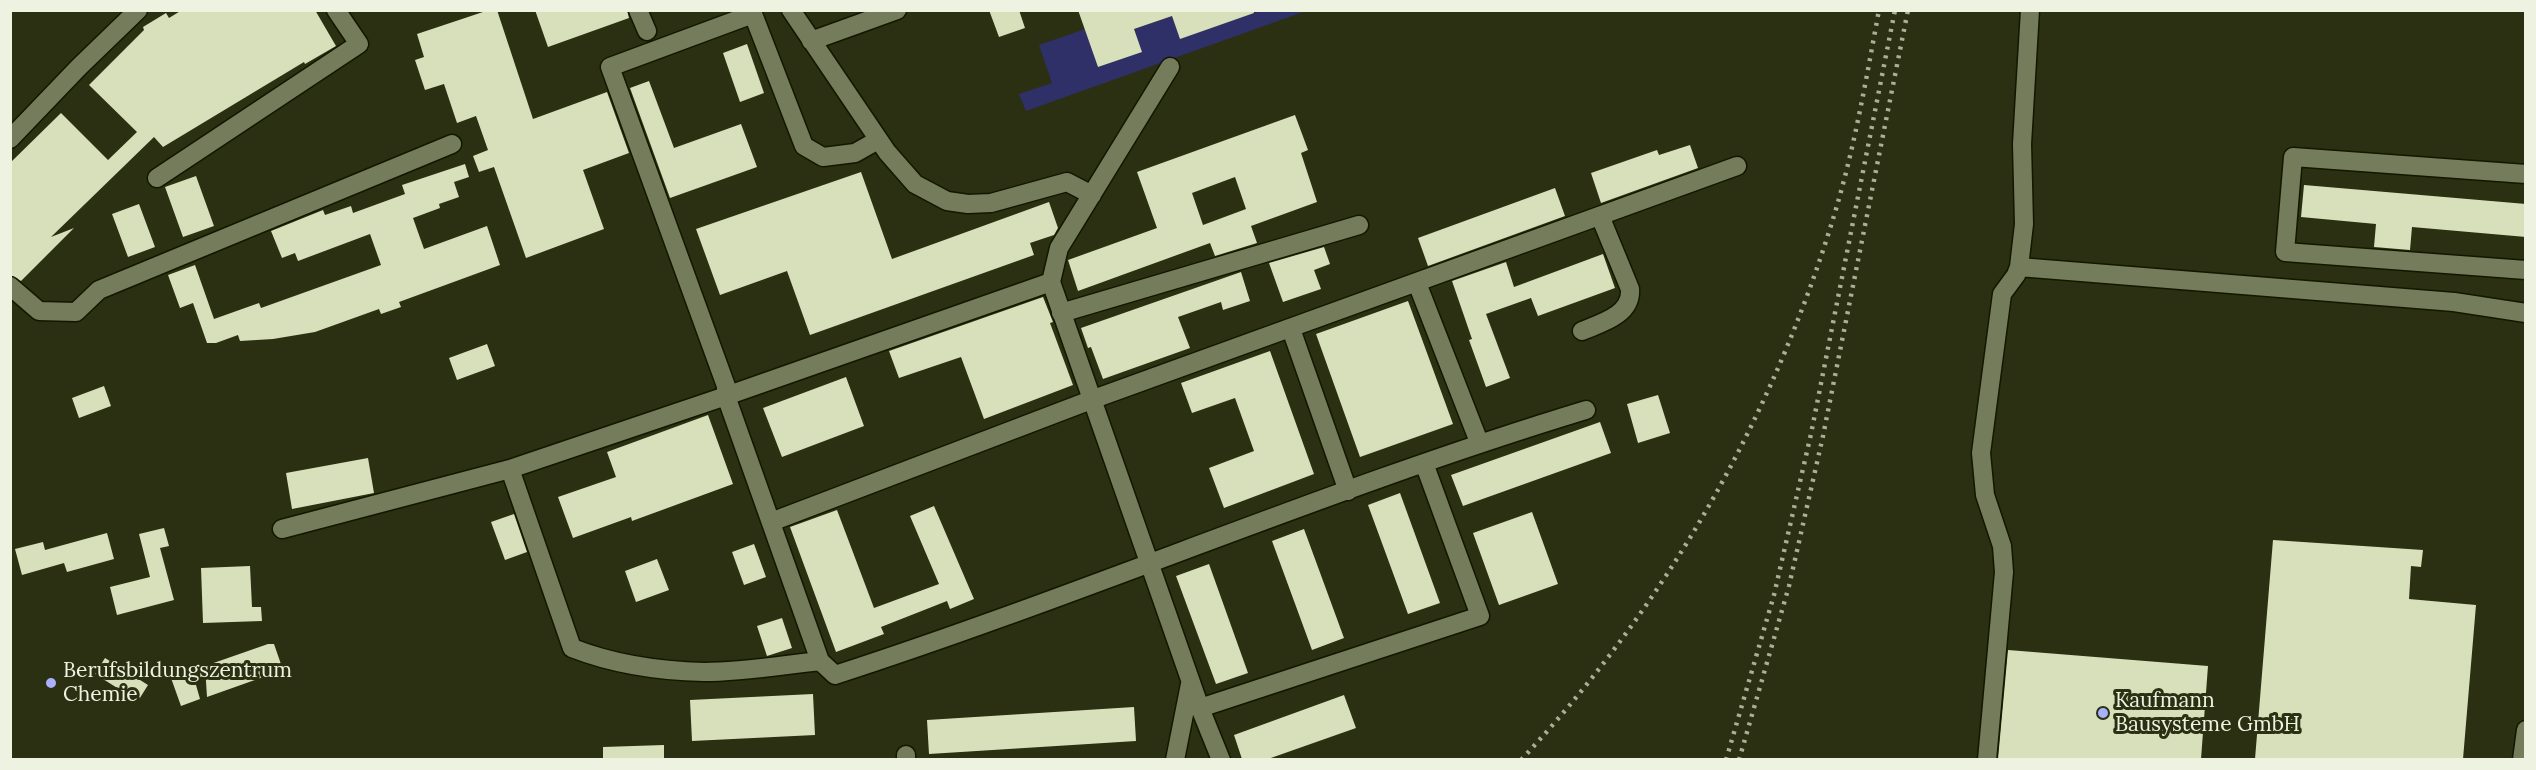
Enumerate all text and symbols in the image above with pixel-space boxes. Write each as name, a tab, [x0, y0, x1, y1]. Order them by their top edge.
place label: Berufsbildungszentrum Chemie	[63, 658, 292, 708]
marker: Berufsbildungszentrum Chemie	[44, 676, 58, 690]
place label: Kaufmann Bausysteme GmbH	[2115, 688, 2300, 738]
marker: Kaufmann Bausysteme GmbH	[2096, 706, 2110, 720]

